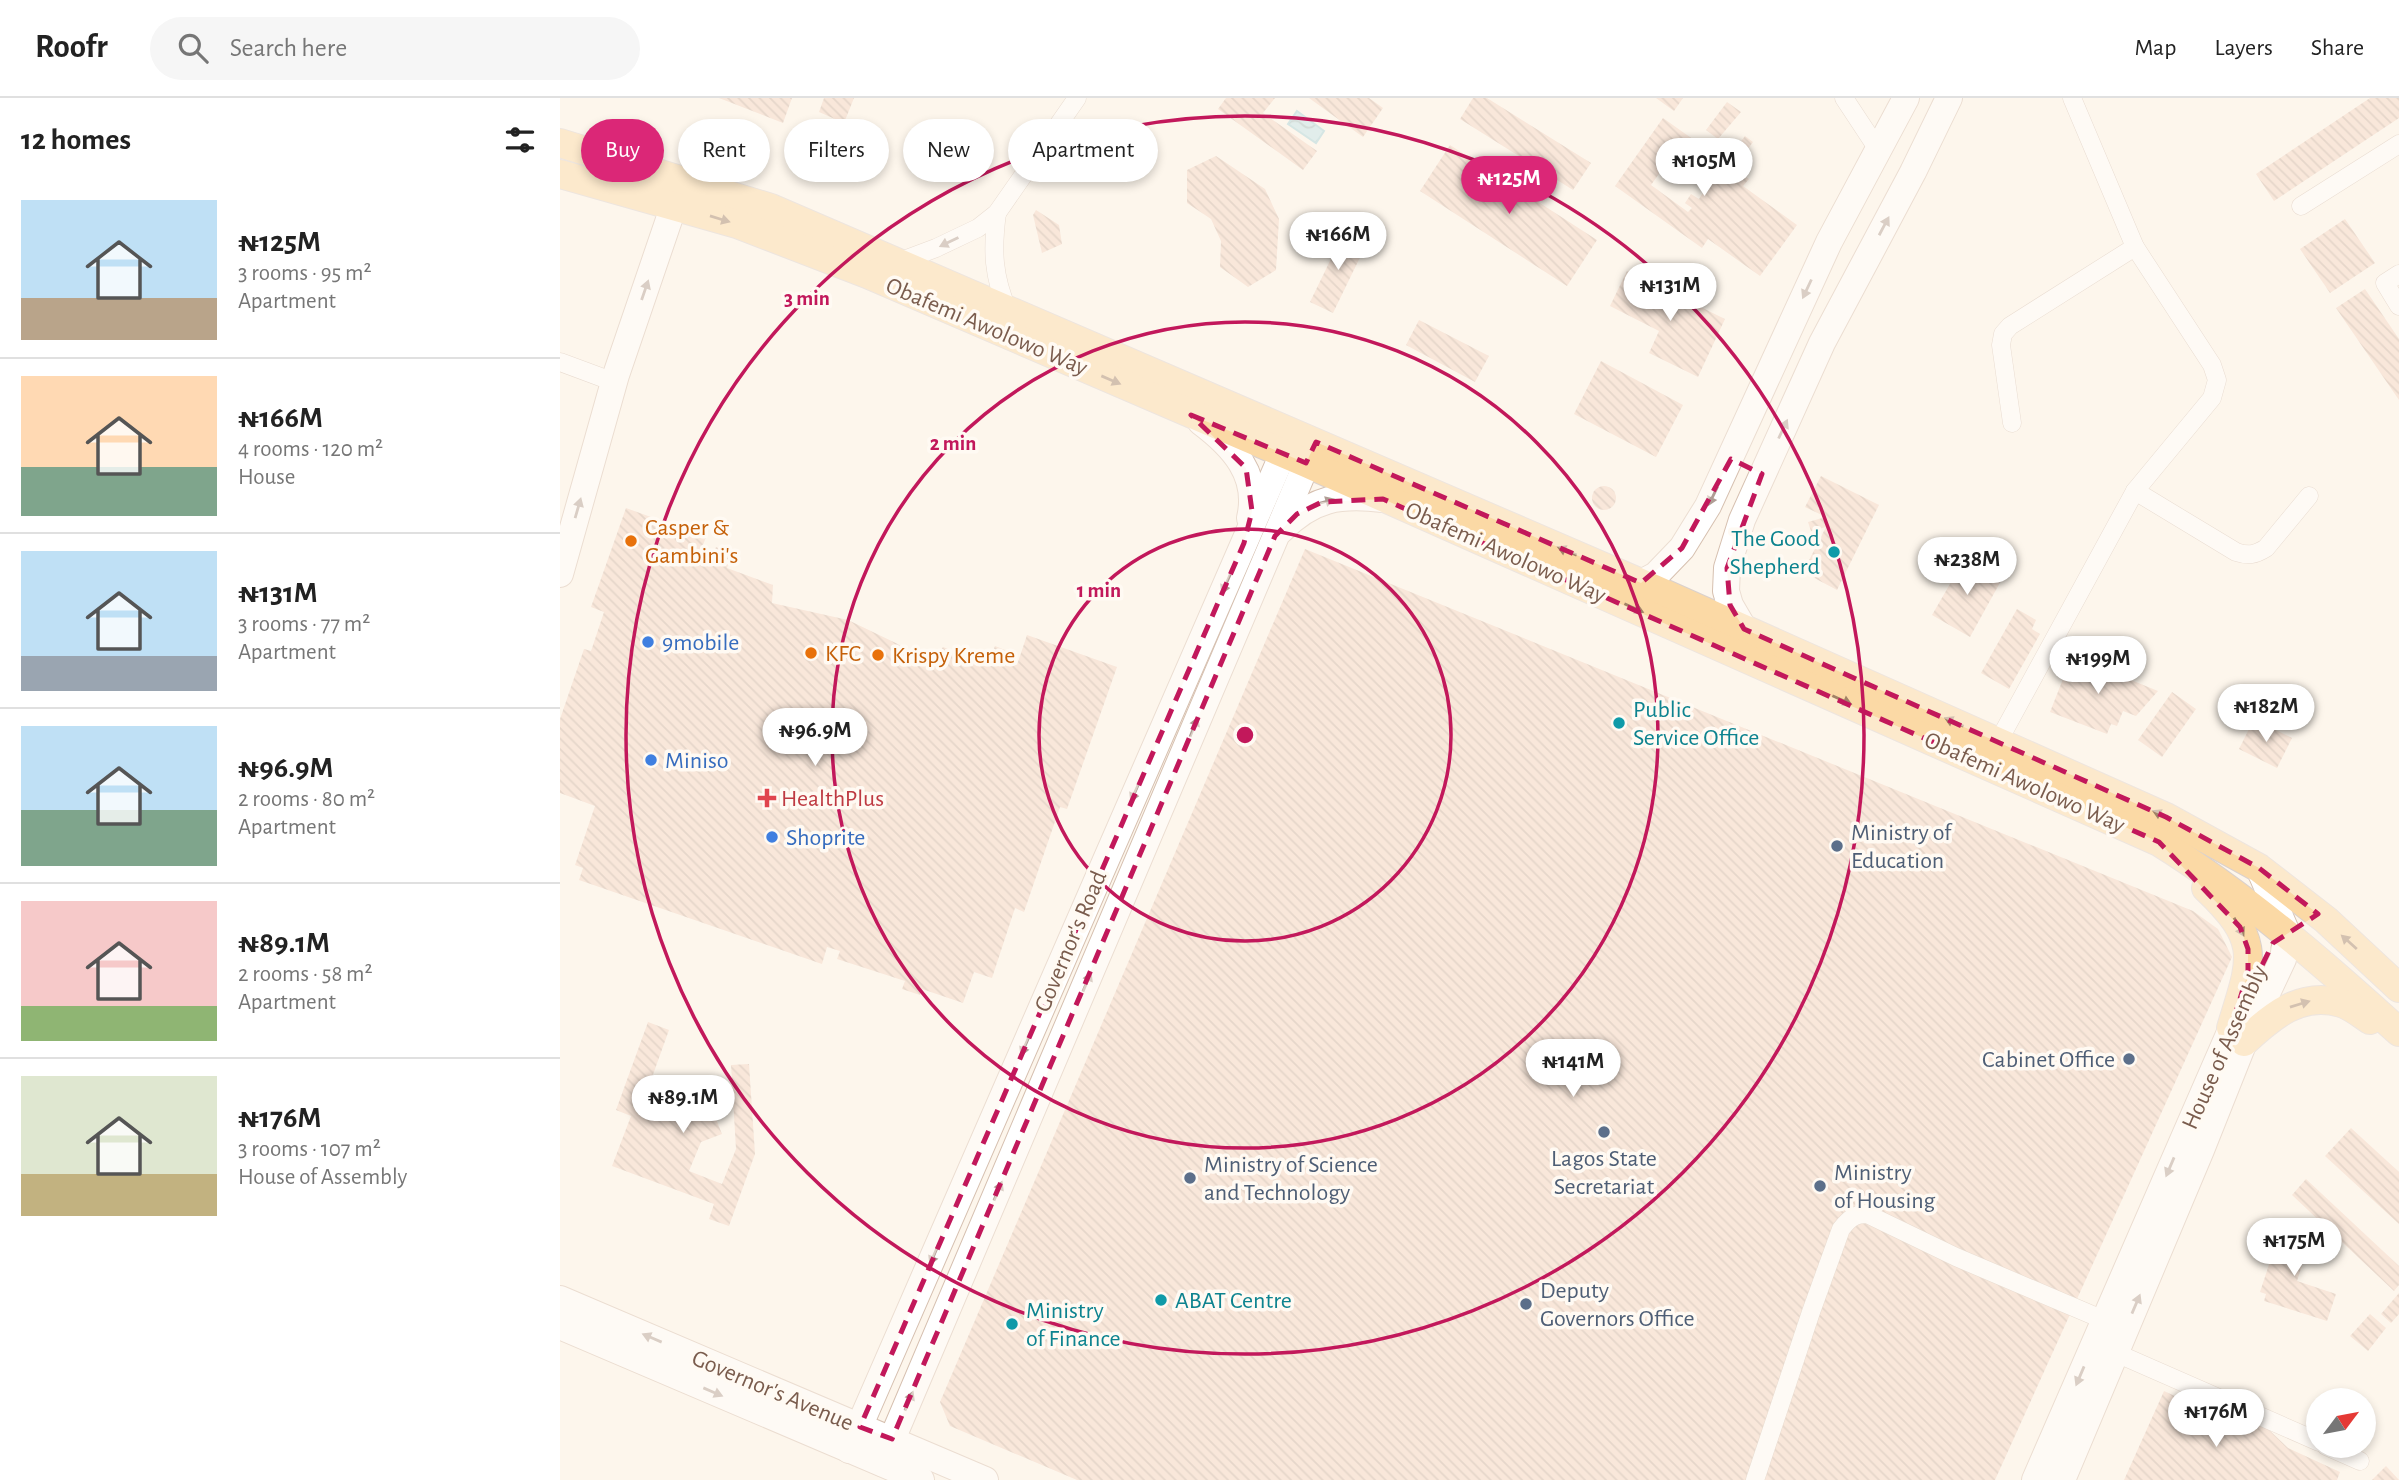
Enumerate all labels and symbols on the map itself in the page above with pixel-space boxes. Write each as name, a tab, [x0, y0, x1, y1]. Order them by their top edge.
pin: ₦105M	[1655, 139, 1753, 198]
pin: ₦125M	[1460, 156, 1558, 216]
pin: ₦166M	[1289, 212, 1387, 272]
one-way arrow	[710, 215, 731, 225]
one-way arrow	[1878, 216, 1890, 236]
one-way arrow	[939, 236, 959, 248]
pin: ₦131M	[1621, 264, 1719, 323]
street label: Obafemi Awolowo Way	[882, 274, 1091, 380]
one-way arrow	[1801, 279, 1812, 300]
one-way arrow	[640, 280, 651, 301]
text: 3 min	[784, 288, 830, 309]
one-way arrow	[1101, 375, 1122, 386]
one-way arrow	[1777, 419, 1789, 439]
text: 2 min	[930, 433, 976, 454]
one-way arrow	[1707, 486, 1719, 506]
one-way arrow	[574, 497, 584, 518]
one-way arrow	[1313, 497, 1334, 507]
street label: Obafemi Awolowo Way	[1402, 498, 1609, 608]
place label: Casper & Gambini's	[645, 516, 738, 568]
place label: The Good Shepherd	[1729, 527, 1820, 579]
marker: Casper & Gambini's	[623, 533, 639, 549]
pin: ₦238M	[1918, 538, 2016, 597]
marker: The Good Shepherd	[1826, 544, 1842, 560]
one-way arrow	[1556, 545, 1577, 556]
one-way arrow	[1220, 574, 1232, 594]
text: 1 min	[1077, 580, 1121, 601]
one-way arrow	[1624, 602, 1644, 614]
place label: 9mobile	[662, 631, 739, 655]
marker: 9mobile	[640, 634, 656, 650]
pin: ₦199M	[2049, 636, 2147, 696]
place label: KFC	[825, 642, 861, 666]
place label: Krispy Kreme	[892, 644, 1015, 668]
marker: KFC	[803, 645, 819, 661]
marker: Krispy Kreme	[870, 647, 886, 663]
pin: ₦182M	[2217, 684, 2315, 744]
one-way arrow	[1832, 695, 1853, 706]
place label: Public Service Office	[1633, 698, 1759, 750]
pin: ₦96.9M	[758, 708, 872, 768]
marker: Public Service Office	[1611, 715, 1627, 731]
one-way arrow	[1944, 716, 1964, 728]
one-way arrow	[1188, 717, 1200, 737]
centre of rings	[1233, 723, 1257, 747]
street label: Obafemi Awolowo Way	[1921, 728, 2128, 838]
place label: Miniso	[665, 749, 729, 773]
marker: Miniso	[643, 752, 659, 768]
one-way arrow	[1129, 782, 1140, 803]
place label: HealthPlus	[781, 787, 884, 811]
marker: HealthPlus	[759, 790, 775, 806]
one-way arrow	[2152, 809, 2172, 821]
place label: Ministry of Education	[1851, 821, 1953, 873]
place label: Shoprite	[786, 826, 865, 850]
marker: Shoprite	[764, 829, 780, 845]
marker: Ministry of Education	[1829, 838, 1845, 854]
street label: Governor's Road	[1030, 867, 1111, 1015]
one-way arrow	[2233, 917, 2244, 937]
one-way arrow	[2340, 934, 2358, 950]
street label: House of Assembly	[2178, 962, 2272, 1133]
one-way arrow	[1082, 971, 1093, 992]
one-way arrow	[2289, 998, 2310, 1008]
one-way arrow	[1019, 1036, 1030, 1057]
pin: ₦141M	[1524, 1040, 1622, 1099]
place label: Cabinet Office	[1982, 1048, 2115, 1072]
marker: Cabinet Office	[2121, 1051, 2137, 1067]
pin: ₦89.1M	[626, 1076, 740, 1135]
marker: Lagos State Secretariat	[1596, 1124, 1612, 1140]
place label: Lagos State Secretariat	[1551, 1147, 1657, 1199]
place label: Ministry of Science and Technology	[1204, 1153, 1378, 1205]
one-way arrow	[2164, 1157, 2175, 1178]
place label: Ministry of Housing	[1834, 1161, 1936, 1213]
marker: Ministry of Science and Technology	[1182, 1170, 1198, 1186]
marker: Ministry of Housing	[1812, 1178, 1828, 1194]
one-way arrow	[993, 1181, 1004, 1202]
pin: ₦175M	[2245, 1218, 2343, 1278]
one-way arrow	[928, 1244, 939, 1265]
place label: Deputy Governors Office	[1540, 1279, 1695, 1331]
place label: ABAT Centre	[1175, 1289, 1292, 1313]
marker: ABAT Centre	[1153, 1292, 1169, 1308]
one-way arrow	[2130, 1294, 2142, 1314]
marker: Deputy Governors Office	[1518, 1296, 1534, 1312]
place label: Ministry of Finance	[1026, 1299, 1121, 1351]
marker: Ministry of Finance	[1004, 1316, 1020, 1332]
one-way arrow	[641, 1333, 662, 1344]
street label: Governor's Avenue	[688, 1346, 857, 1436]
one-way arrow	[2074, 1366, 2085, 1387]
one-way arrow	[703, 1386, 723, 1398]
north arrow	[2306, 1388, 2376, 1458]
one-way arrow	[904, 1390, 915, 1411]
pin: ₦176M	[2167, 1390, 2265, 1449]

